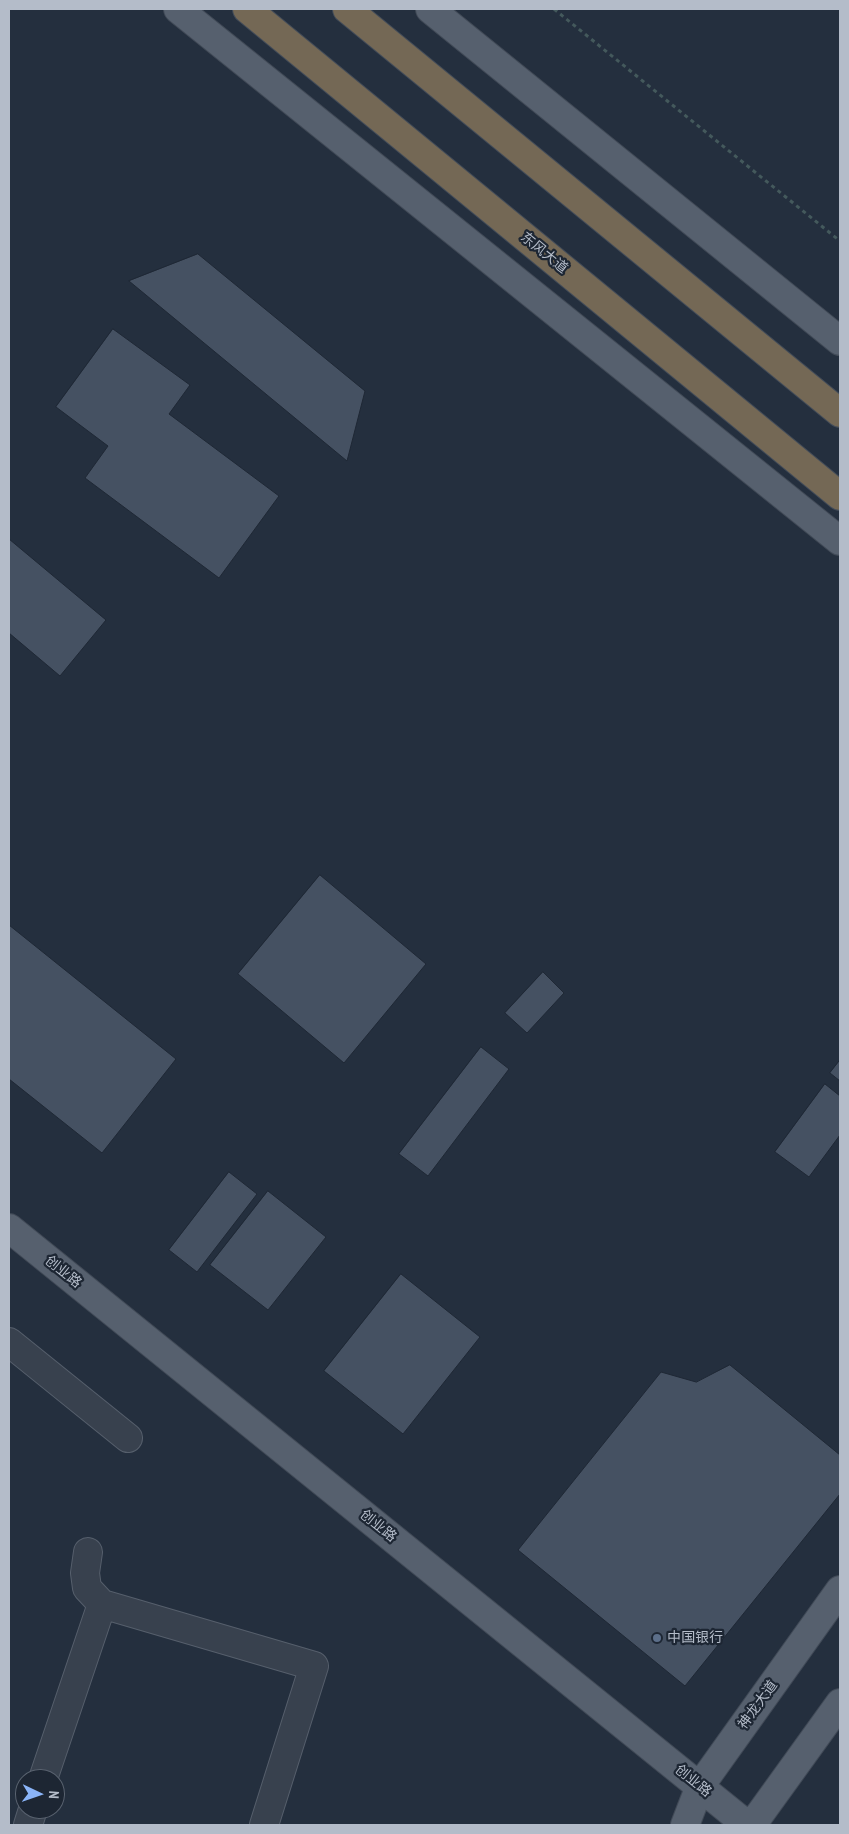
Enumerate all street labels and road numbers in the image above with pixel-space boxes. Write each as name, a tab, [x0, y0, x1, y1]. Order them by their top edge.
street label: 东风大道	[517, 229, 571, 277]
street label: 创业路	[41, 1252, 85, 1292]
street label: 创业路	[356, 1506, 400, 1546]
street label: 神龙大道	[735, 1677, 781, 1733]
street label: 创业路	[671, 1761, 715, 1801]

